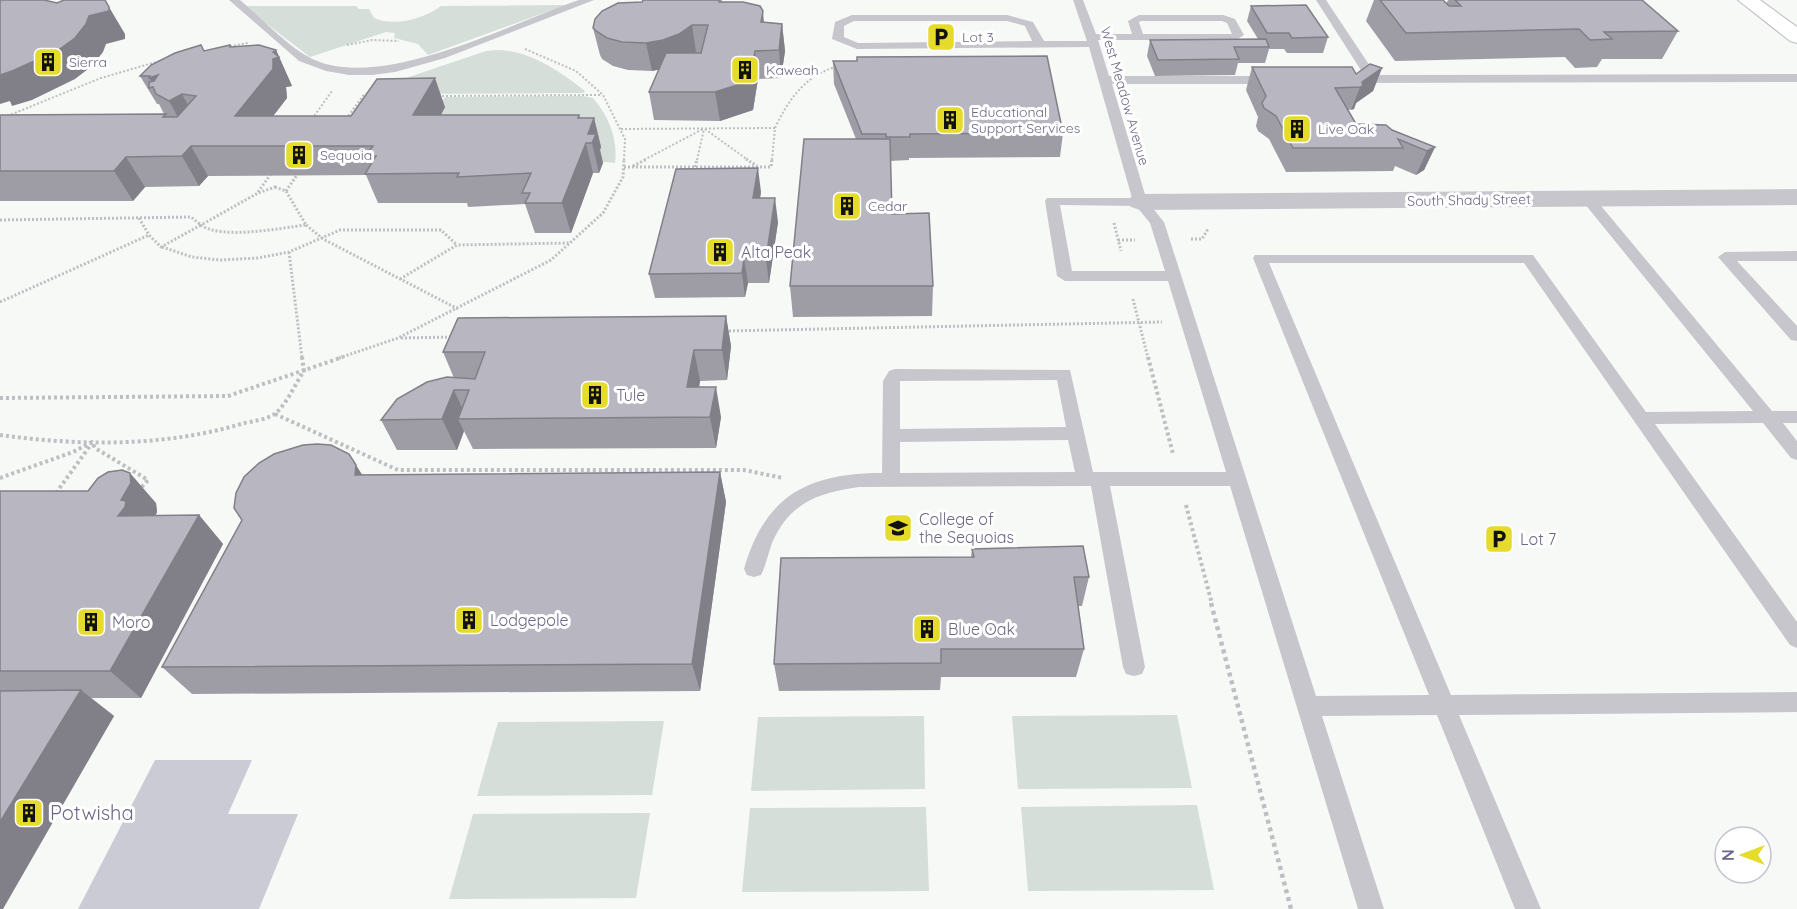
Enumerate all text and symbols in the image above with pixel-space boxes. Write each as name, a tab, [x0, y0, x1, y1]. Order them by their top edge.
parking icon: Lot 3	[925, 21, 957, 53]
street label: West Meadow Avenue	[1097, 25, 1153, 168]
place label: Lot 3	[962, 28, 994, 46]
building icon: Sierra	[32, 46, 64, 78]
place label: Sierra	[69, 53, 107, 71]
building icon: Kaweah	[729, 54, 761, 86]
place label: Kaweah	[766, 61, 819, 79]
place label: Educational Support Services	[971, 103, 1080, 137]
building icon: Educational Support Services	[934, 104, 966, 136]
building icon: Live Oak	[1281, 113, 1313, 145]
place label: Live Oak	[1318, 120, 1374, 138]
building icon: Sequoia	[283, 139, 315, 171]
place label: Sequoia	[320, 146, 372, 164]
building icon: Cedar	[831, 190, 863, 222]
street label: South Shady Street	[1407, 190, 1531, 210]
place label: Cedar	[868, 197, 908, 215]
building icon: Alta Peak	[704, 236, 736, 268]
place label: Alta Peak	[741, 242, 811, 262]
building icon: Tule	[579, 379, 611, 411]
place label: Tule	[616, 385, 645, 405]
place label: College of the Sequoias	[919, 509, 1014, 547]
school or university icon: College of the Sequoias	[882, 512, 914, 544]
parking icon: Lot 7	[1483, 523, 1515, 555]
place label: Lot 7	[1520, 529, 1556, 549]
building icon: Lodgepole	[453, 604, 485, 636]
building icon: Moro	[75, 606, 107, 638]
place label: Lodgepole	[490, 610, 569, 630]
place label: Moro	[112, 612, 150, 632]
building icon: Blue Oak	[911, 613, 943, 645]
place label: Blue Oak	[948, 619, 1015, 639]
building icon: Potwisha	[13, 797, 45, 829]
place label: Potwisha	[50, 800, 134, 825]
north arrow	[1713, 825, 1773, 885]
text: N	[1718, 849, 1738, 861]

